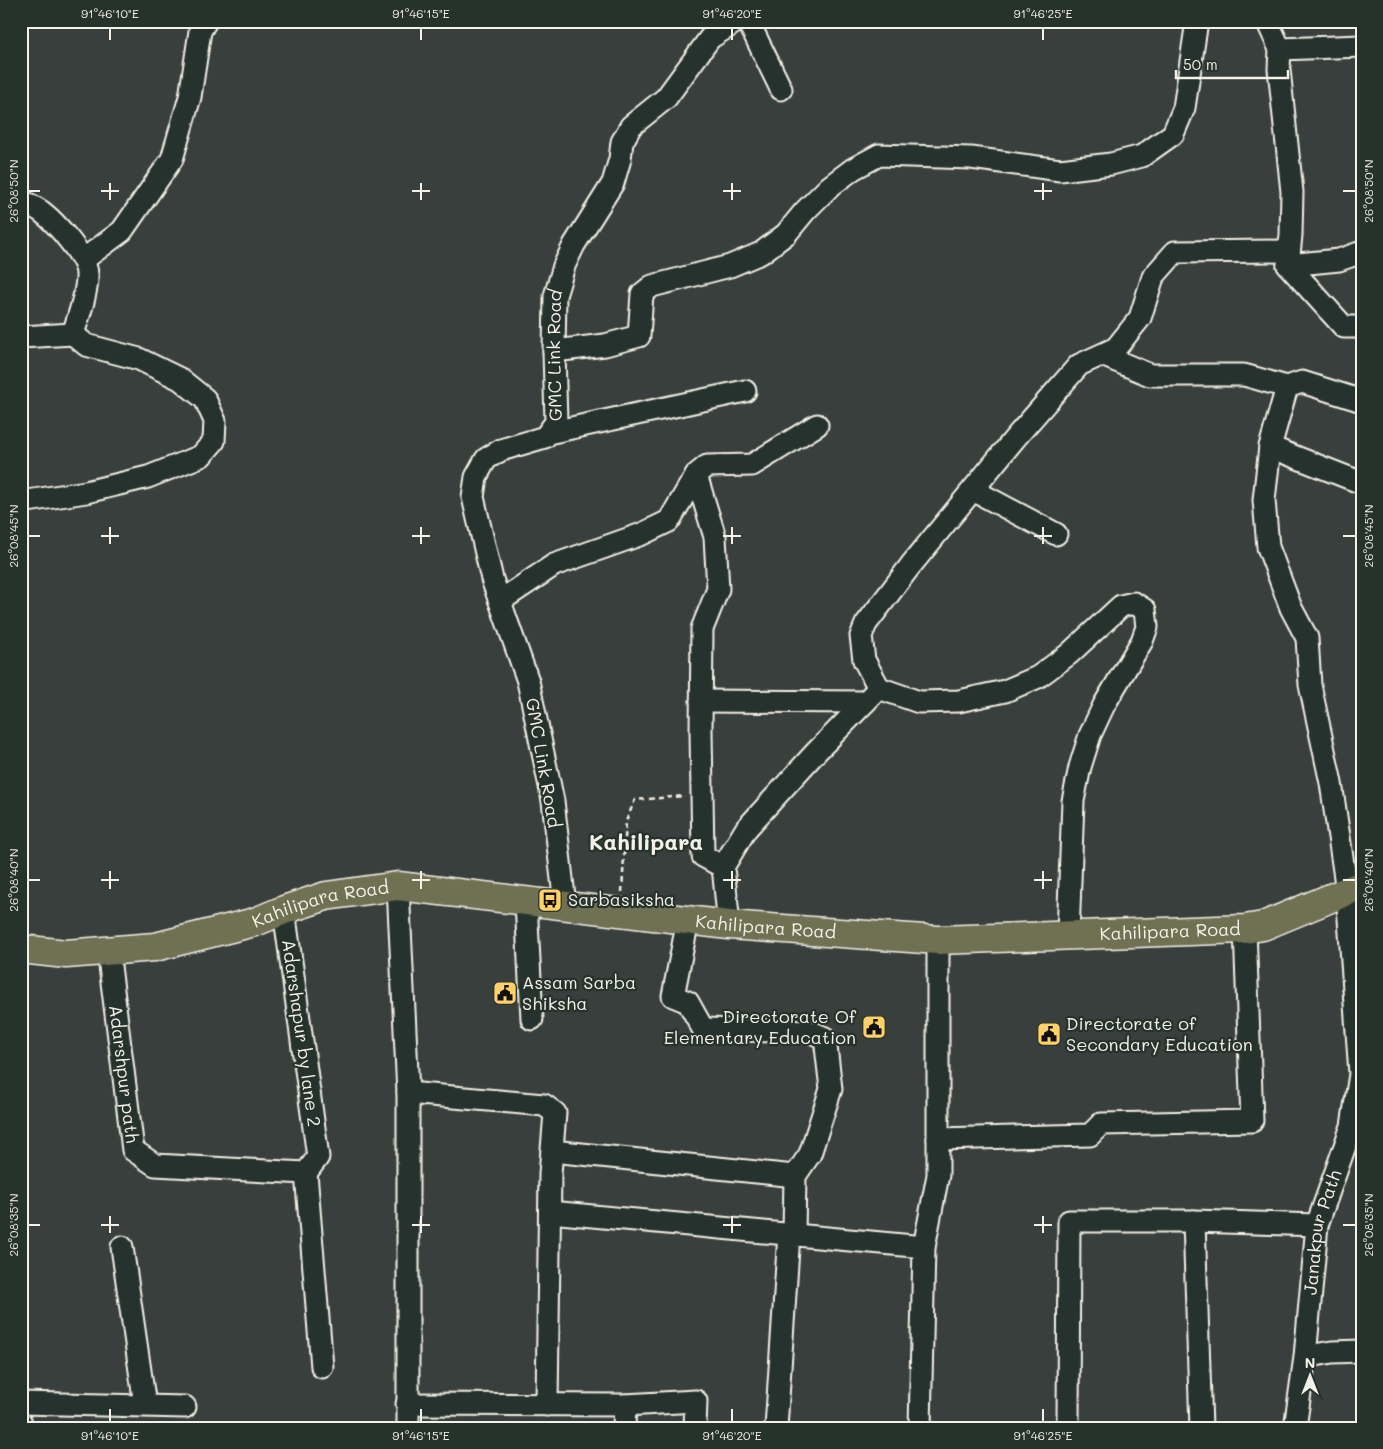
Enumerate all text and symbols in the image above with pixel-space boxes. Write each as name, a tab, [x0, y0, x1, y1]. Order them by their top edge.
text: 91°46'10"E	[81, 5, 139, 21]
text: 91°46'15"E	[392, 5, 450, 21]
text: 91°46'20"E	[702, 5, 762, 21]
text: 91°46'25"E	[1014, 5, 1073, 21]
scale bar	[1176, 48, 1288, 80]
text: 50 m	[1183, 54, 1218, 74]
text: 26°08'50"N	[5, 159, 21, 223]
text: 26°08'50"N	[1360, 159, 1376, 223]
street label: GMC Link Road	[541, 286, 567, 422]
text: 26°08'45"N	[5, 504, 21, 568]
text: 26°08'45"N	[1360, 504, 1376, 568]
street label: GMC Link Road	[521, 696, 567, 830]
district label: Kahilipara	[589, 827, 703, 856]
text: 26°08'40"N	[5, 848, 21, 912]
text: 26°08'40"N	[1360, 848, 1376, 912]
street label: Kahilipara Road	[248, 874, 390, 933]
bus stop icon: Sarbasiksha	[537, 887, 563, 913]
place label: Sarbasiksha	[568, 887, 675, 911]
street label: Kahilipara Road	[694, 908, 837, 944]
street label: Kahilipara Road	[1099, 916, 1241, 945]
street label: Adarshapur by lane 2	[277, 937, 327, 1128]
place label: Assam Sarba Shiksha	[522, 970, 636, 1015]
public building icon: Assam Sarba Shiksha	[492, 980, 518, 1006]
street label: Adarshpur path	[104, 1003, 145, 1144]
place label: Directorate Of Elementary Education	[664, 1004, 857, 1049]
place label: Directorate of Secondary Education	[1066, 1011, 1253, 1056]
public building icon: Directorate Of Elementary Education	[861, 1014, 887, 1040]
public building icon: Directorate of Secondary Education	[1036, 1021, 1062, 1047]
street label: Janakpur Path	[1298, 1166, 1347, 1296]
text: 26°08'35"N	[5, 1194, 21, 1257]
text: 26°08'35"N	[1360, 1194, 1376, 1257]
north arrow	[1286, 1352, 1336, 1402]
text: N	[1305, 1353, 1315, 1372]
text: 91°46'10"E	[81, 1427, 139, 1443]
text: 91°46'15"E	[392, 1427, 450, 1443]
text: 91°46'20"E	[702, 1427, 762, 1443]
text: 91°46'25"E	[1014, 1427, 1073, 1443]

